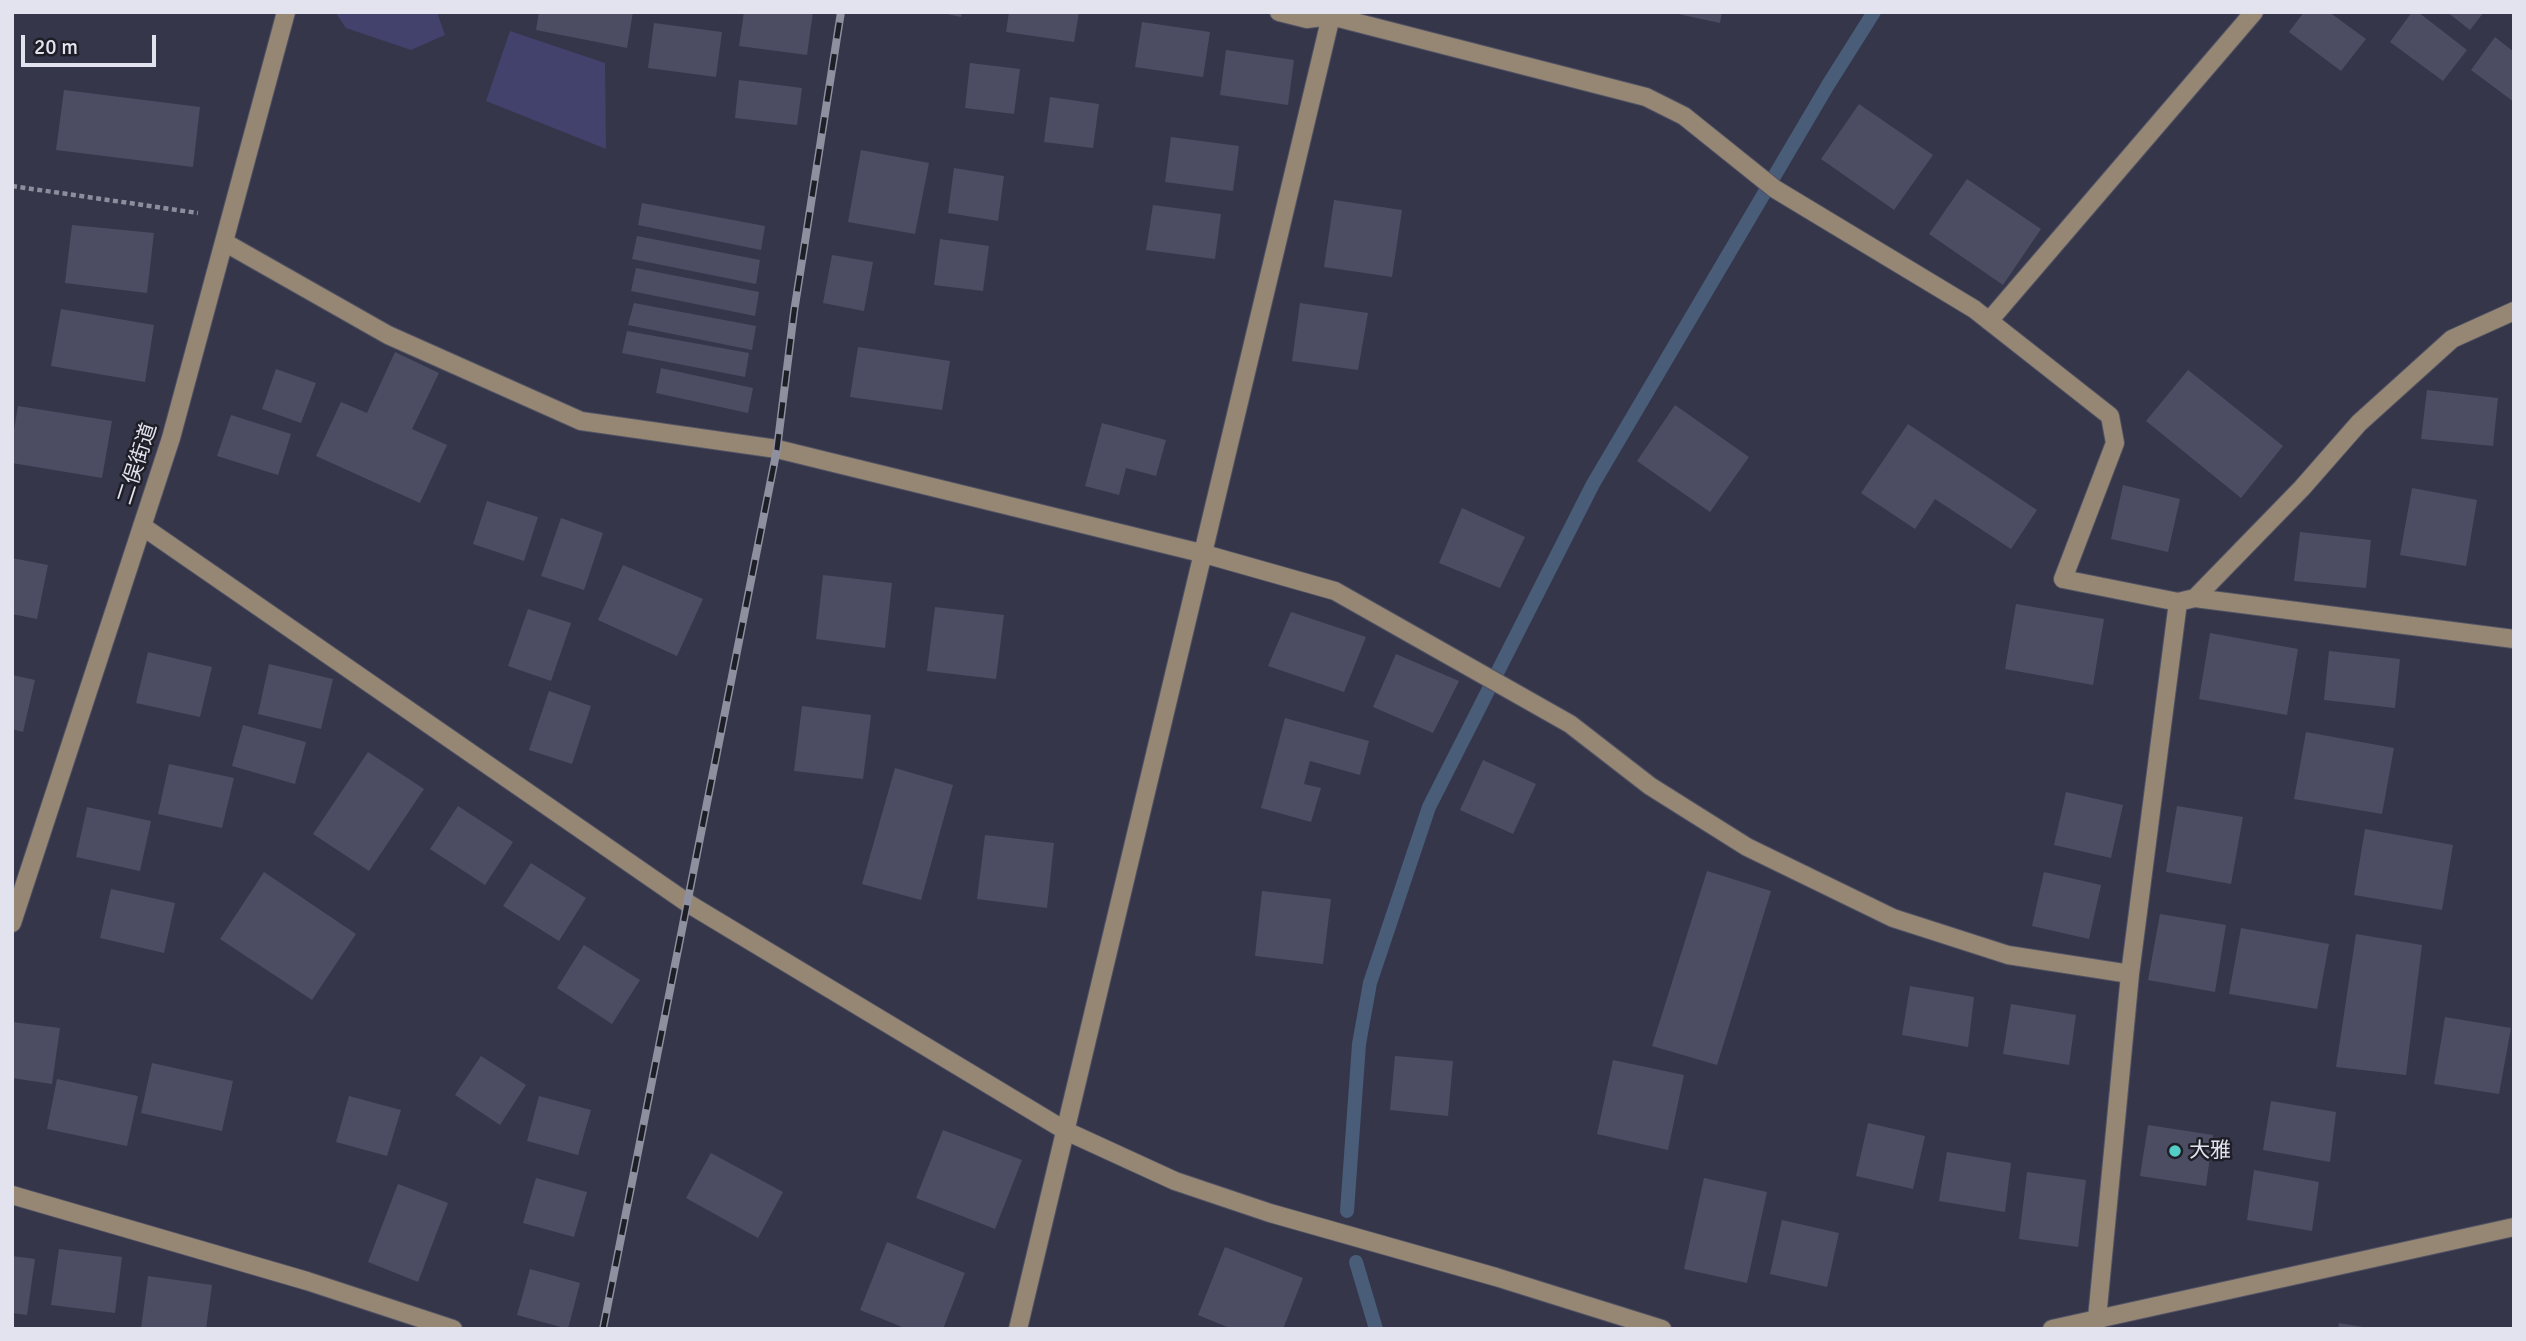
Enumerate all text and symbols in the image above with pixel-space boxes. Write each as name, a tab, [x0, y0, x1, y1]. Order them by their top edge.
scale bar	[24, 21, 159, 65]
text: 20 m	[34, 34, 78, 60]
street label: 二俣街道	[113, 420, 163, 508]
place label: 大雅	[2189, 1138, 2231, 1164]
marker: 大雅	[2167, 1143, 2183, 1159]

